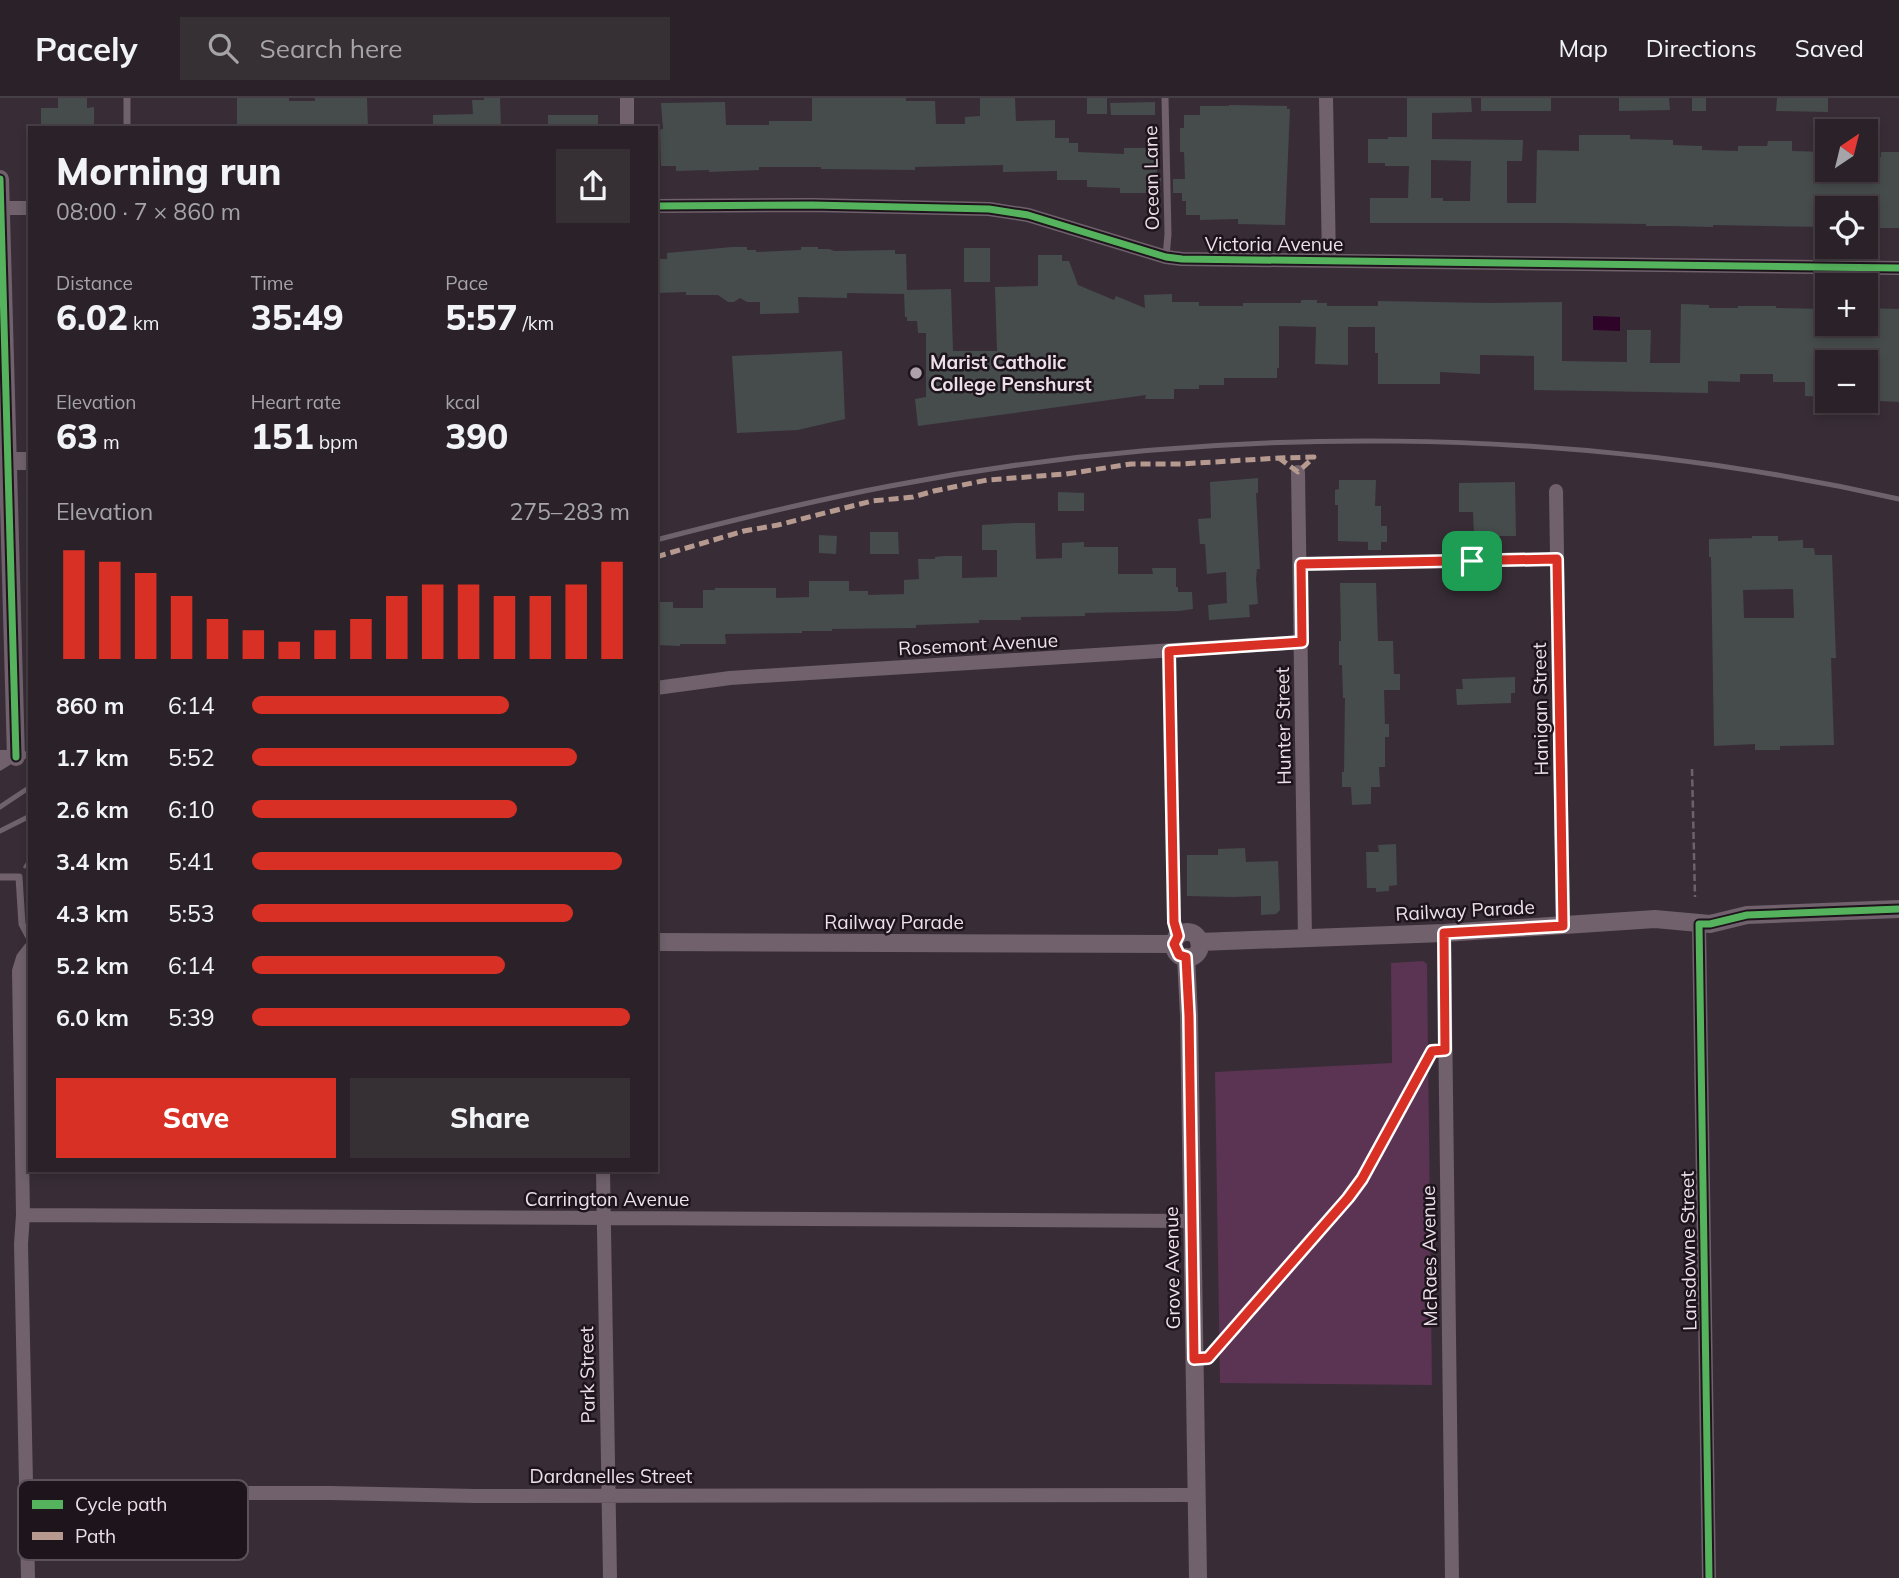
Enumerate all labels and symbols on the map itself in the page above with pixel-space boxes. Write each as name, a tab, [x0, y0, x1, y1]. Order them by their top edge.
north arrow	[1815, 119, 1878, 182]
street label: Ocean Lane	[1138, 125, 1164, 231]
street label: Victoria Avenue	[1205, 232, 1343, 256]
place label: Marist Catholic College Penshurst	[930, 350, 1092, 396]
marker: Marist Catholic College Penshurst	[908, 365, 924, 381]
pin	[1442, 531, 1502, 591]
street label: Rosemont Avenue	[897, 628, 1059, 660]
street label: Hanigan Street	[1527, 642, 1553, 776]
street label: Hunter Street	[1270, 666, 1296, 785]
street label: Railway Parade	[1395, 894, 1535, 926]
street label: Railway Parade	[824, 910, 964, 934]
street label: Lansdowne Street	[1675, 1171, 1701, 1331]
street label: McRaes Avenue	[1416, 1185, 1442, 1327]
street label: Carrington Avenue	[525, 1187, 689, 1211]
street label: Grove Avenue	[1159, 1206, 1185, 1330]
street label: Park Street	[574, 1326, 600, 1424]
street label: Dardanelles Street	[530, 1464, 693, 1488]
legend	[18, 1480, 248, 1560]
text: Cycle path	[75, 1492, 167, 1516]
text: Path	[75, 1524, 116, 1548]

